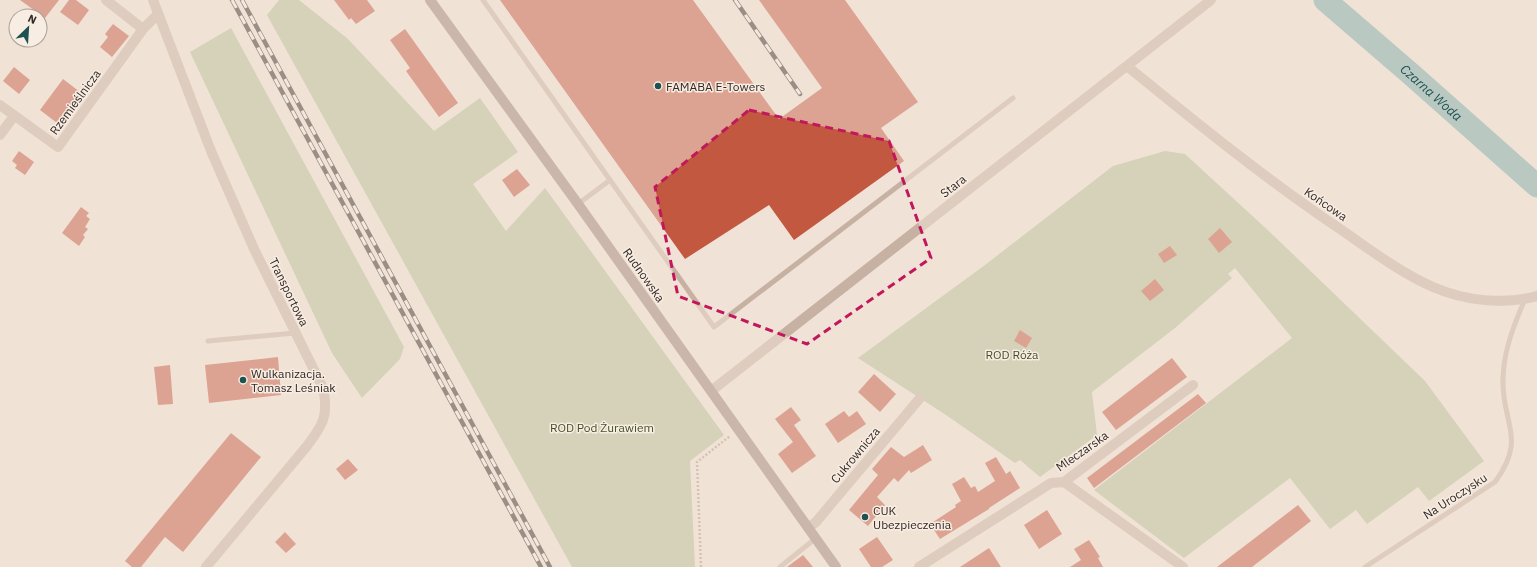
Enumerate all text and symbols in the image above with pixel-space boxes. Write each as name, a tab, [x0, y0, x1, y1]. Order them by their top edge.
north arrow	[8, 8, 48, 48]
text: N	[26, 11, 39, 27]
water label: Czarna Woda	[1397, 60, 1466, 124]
street label: Rzemieślnicza	[46, 66, 104, 137]
place label: FAMABA E-Towers	[666, 79, 766, 94]
marker: FAMABA E-Towers	[653, 81, 663, 91]
street label: Stara	[937, 171, 969, 201]
street label: Końcowa	[1302, 184, 1351, 225]
street label: Rudnowska	[620, 245, 668, 305]
street label: Transportowa	[266, 255, 312, 329]
park label: ROD Róża	[985, 347, 1039, 362]
place label: Wulkanizacja. Tomasz Leśniak	[251, 366, 336, 395]
marker: Wulkanizacja. Tomasz Leśniak	[238, 375, 248, 385]
park label: ROD Pod Żurawiem	[550, 420, 654, 435]
street label: Cukrownicza	[827, 423, 883, 486]
street label: Mleczarska	[1053, 427, 1112, 475]
street label: Na Uroczysku	[1420, 470, 1490, 522]
place label: CUK Ubezpieczenia	[873, 503, 952, 532]
marker: CUK Ubezpieczenia	[860, 512, 870, 522]

